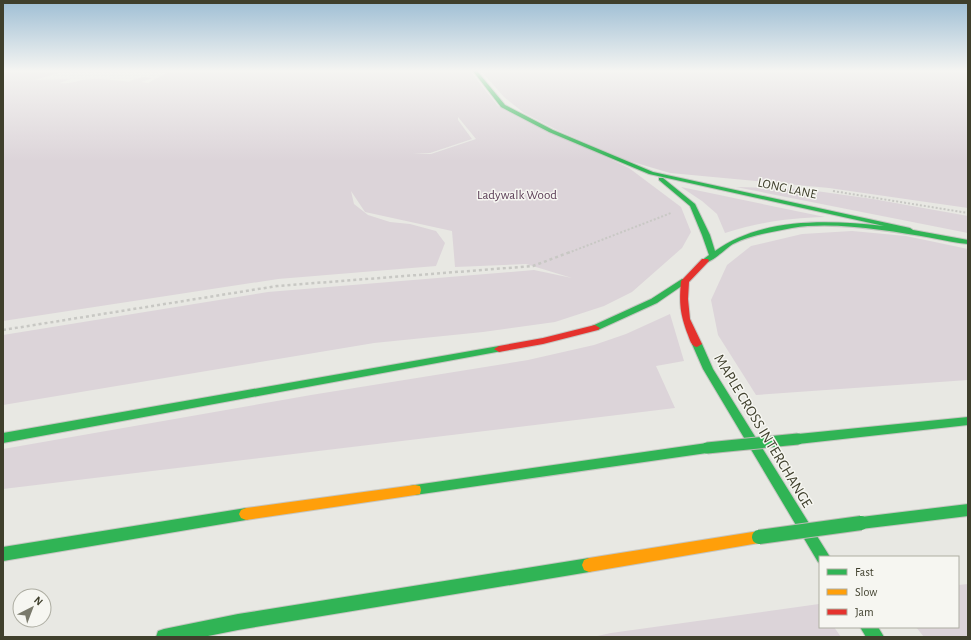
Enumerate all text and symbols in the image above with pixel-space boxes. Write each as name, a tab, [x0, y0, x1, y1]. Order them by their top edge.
street label: LONG LANE	[756, 176, 818, 202]
park label: Ladywalk Wood	[477, 189, 557, 202]
street label: MAPLE CROSS INTERCHANGE	[711, 352, 815, 510]
legend	[819, 556, 959, 628]
text: Fast	[855, 566, 874, 578]
text: Slow	[855, 586, 877, 598]
north arrow	[12, 588, 52, 628]
text: N	[32, 594, 45, 608]
text: Jam	[855, 606, 874, 618]

